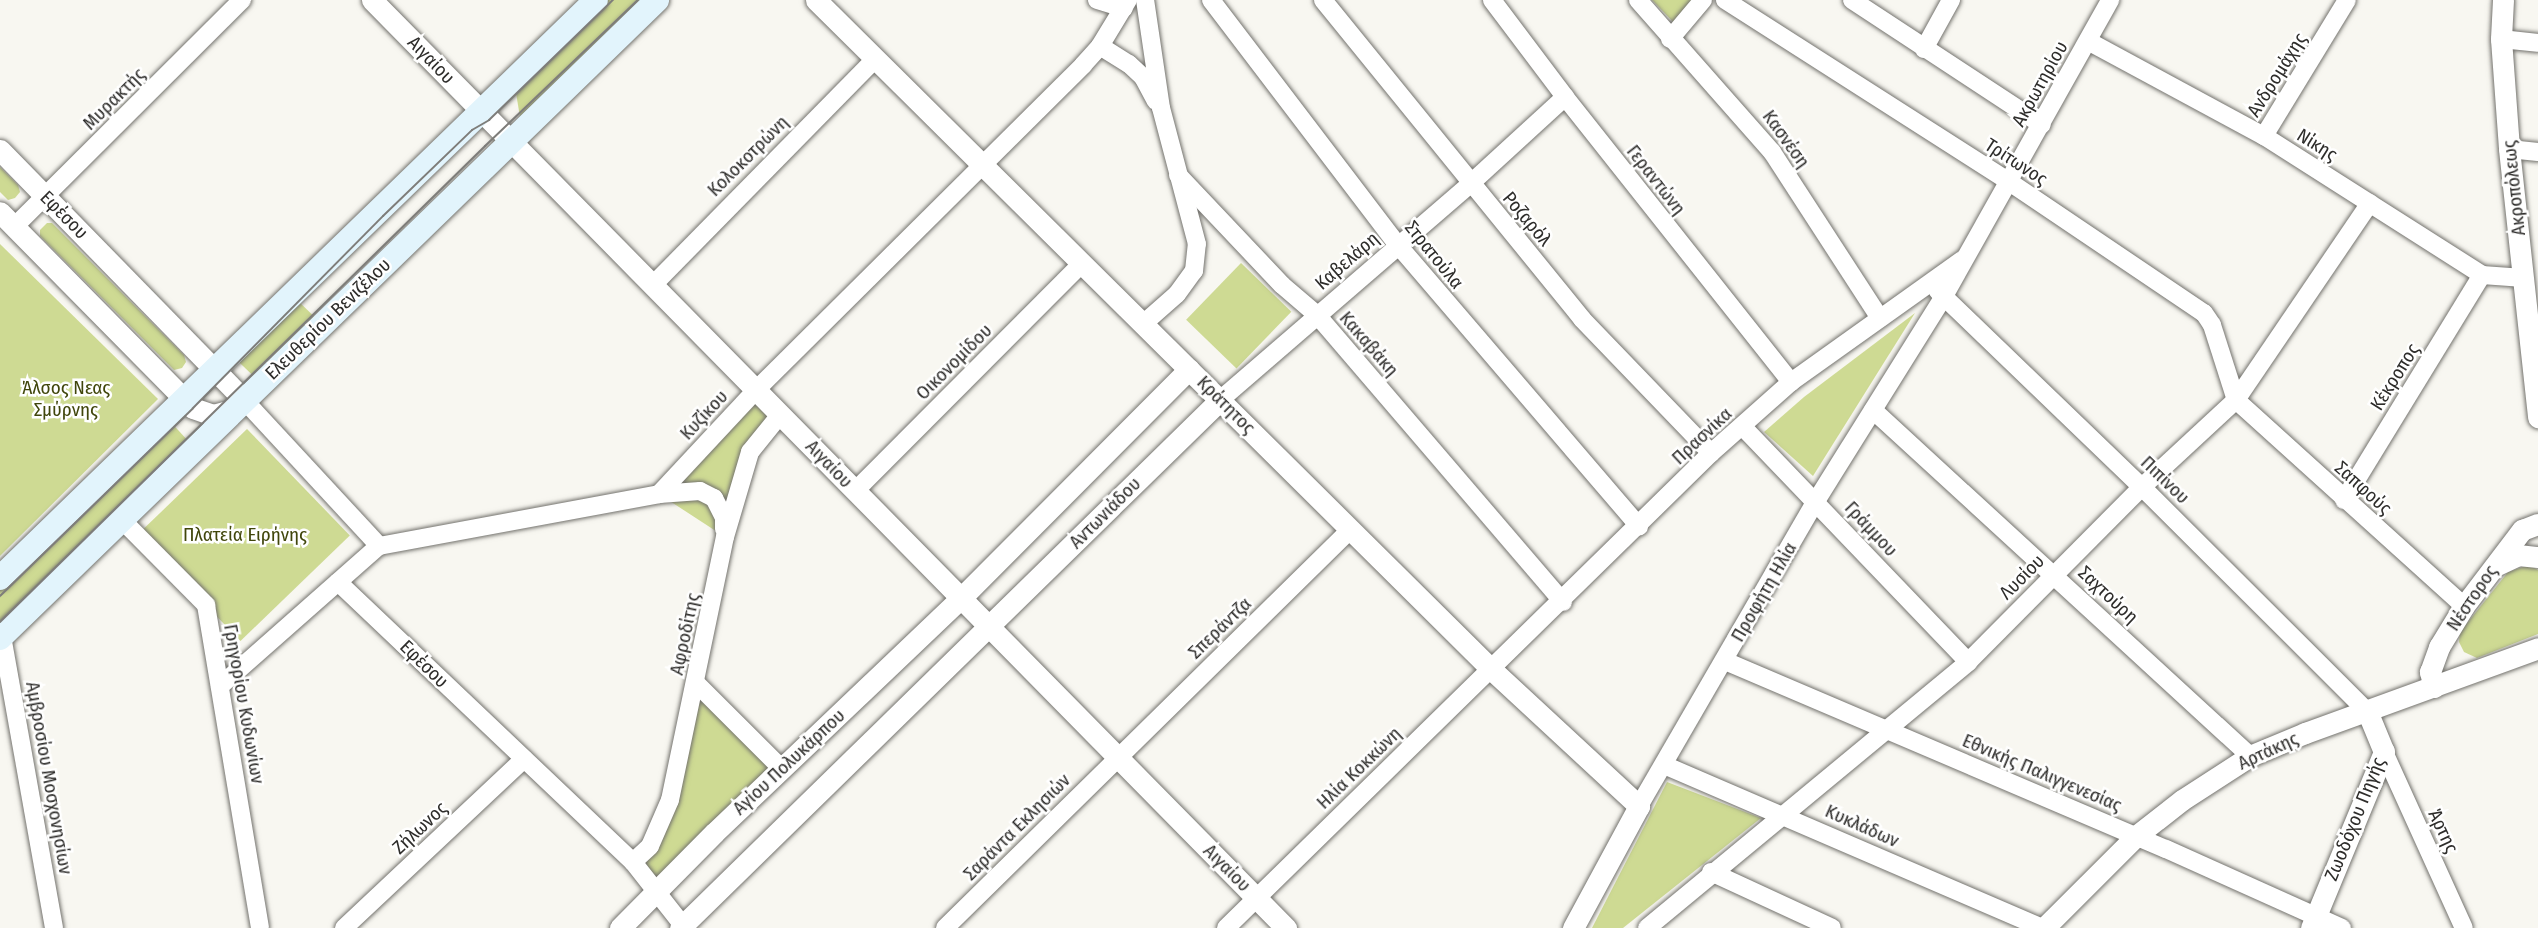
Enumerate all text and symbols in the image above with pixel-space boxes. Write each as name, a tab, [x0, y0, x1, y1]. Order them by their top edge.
street label: Ανδρομάχης	[2242, 29, 2312, 121]
street label: Αιγαίου	[403, 31, 459, 89]
street label: Ακρωτηρίου	[2007, 37, 2073, 131]
street label: Μυρακτής	[78, 63, 150, 135]
street label: Κασνέση	[1757, 106, 1815, 172]
street label: Κολοκοτρώνη	[703, 111, 793, 201]
street label: Νίκης	[2293, 124, 2341, 166]
street label: Τρίτωνος	[1981, 133, 2051, 191]
street label: Ακροπόλεως	[2498, 139, 2530, 237]
street label: Γεραντώνη	[1622, 141, 1690, 219]
street label: Εφέσου	[35, 186, 93, 244]
street label: Ροζαρόλ	[1498, 187, 1556, 251]
street label: Στρατούλα	[1400, 217, 1468, 293]
street label: Καβελάρη	[1311, 227, 1383, 295]
street label: Ελευθερίου Βενιζέλου	[261, 253, 395, 385]
street label: Κακαβάκη	[1335, 307, 1403, 381]
street label: Οικονομίδου	[911, 319, 997, 405]
street label: Κέκροπος	[2366, 339, 2424, 415]
street label: Κράτητος	[1192, 371, 1260, 439]
park label: Άλσος Νεας Σμύρνης	[22, 377, 110, 421]
street label: Κυζίκου	[675, 385, 733, 445]
street label: Πρασνίκα	[1667, 403, 1737, 469]
street label: Αιγαίου	[801, 435, 857, 493]
street label: Πιπίνου	[2136, 451, 2194, 509]
street label: Σαπφούς	[2330, 457, 2396, 519]
street label: Αντωνιάδου	[1065, 473, 1145, 553]
street label: Γράμμου	[1840, 497, 1902, 561]
park label: Πλατεία Ειρήνης	[183, 524, 307, 546]
street label: Προφήτη Ηλία	[1726, 538, 1802, 646]
street label: Λυσίου	[1995, 550, 2049, 604]
street label: Νέστορος	[2442, 561, 2502, 635]
street label: Σαχτούρη	[2073, 562, 2143, 628]
street label: Αφροδίτης	[665, 591, 705, 677]
street label: Σπεράντζα	[1184, 592, 1256, 664]
street label: Γρηγορίου Κυδωνίων	[219, 622, 269, 786]
street label: Εφέσου	[395, 635, 453, 693]
street label: Αμβροσίου Μοσχονησίων	[21, 680, 77, 876]
street label: Αγίου Πολυκάρπου	[728, 704, 850, 820]
street label: Ηλία Κοκκώνη	[1312, 722, 1406, 814]
street label: Αρτάκης	[2234, 727, 2302, 775]
street label: Εθνικής Παλιγγενεσίας	[1959, 729, 2125, 817]
street label: Ζωοδόχου Πηγής	[2320, 754, 2390, 884]
street label: Σαράντα Εκλησιών	[959, 769, 1075, 885]
street label: Ζήλωνος	[388, 797, 452, 859]
street label: Κυκλάδων	[1822, 800, 1902, 852]
street label: Άρτης	[2423, 805, 2463, 857]
street label: Αιγαίου	[1199, 840, 1255, 896]

